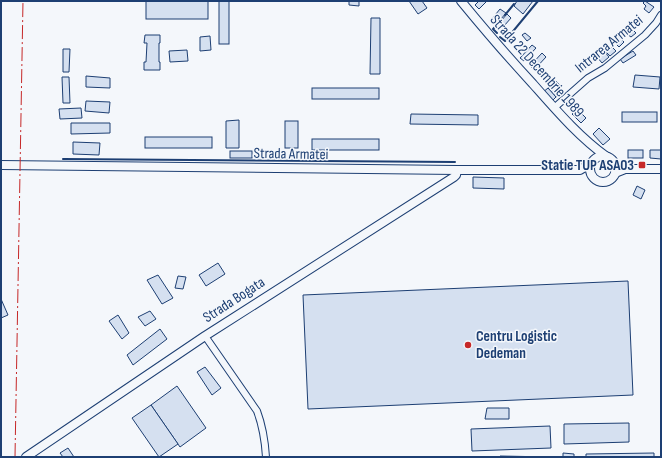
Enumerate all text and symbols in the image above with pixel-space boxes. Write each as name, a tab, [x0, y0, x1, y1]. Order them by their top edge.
street label: Strada 22 Decembrie 1989	[486, 11, 588, 121]
street label: Intrarea Armatei	[571, 11, 647, 77]
street label: Strada Armatei	[253, 144, 329, 164]
place label: Statie TUP ASA03	[541, 156, 634, 175]
marker: Statie TUP ASA03	[637, 160, 647, 170]
street label: Strada Bogata	[199, 273, 269, 327]
place label: Centru Logistic Dedeman	[476, 327, 557, 363]
marker: Centru Logistic Dedeman	[463, 340, 473, 350]

